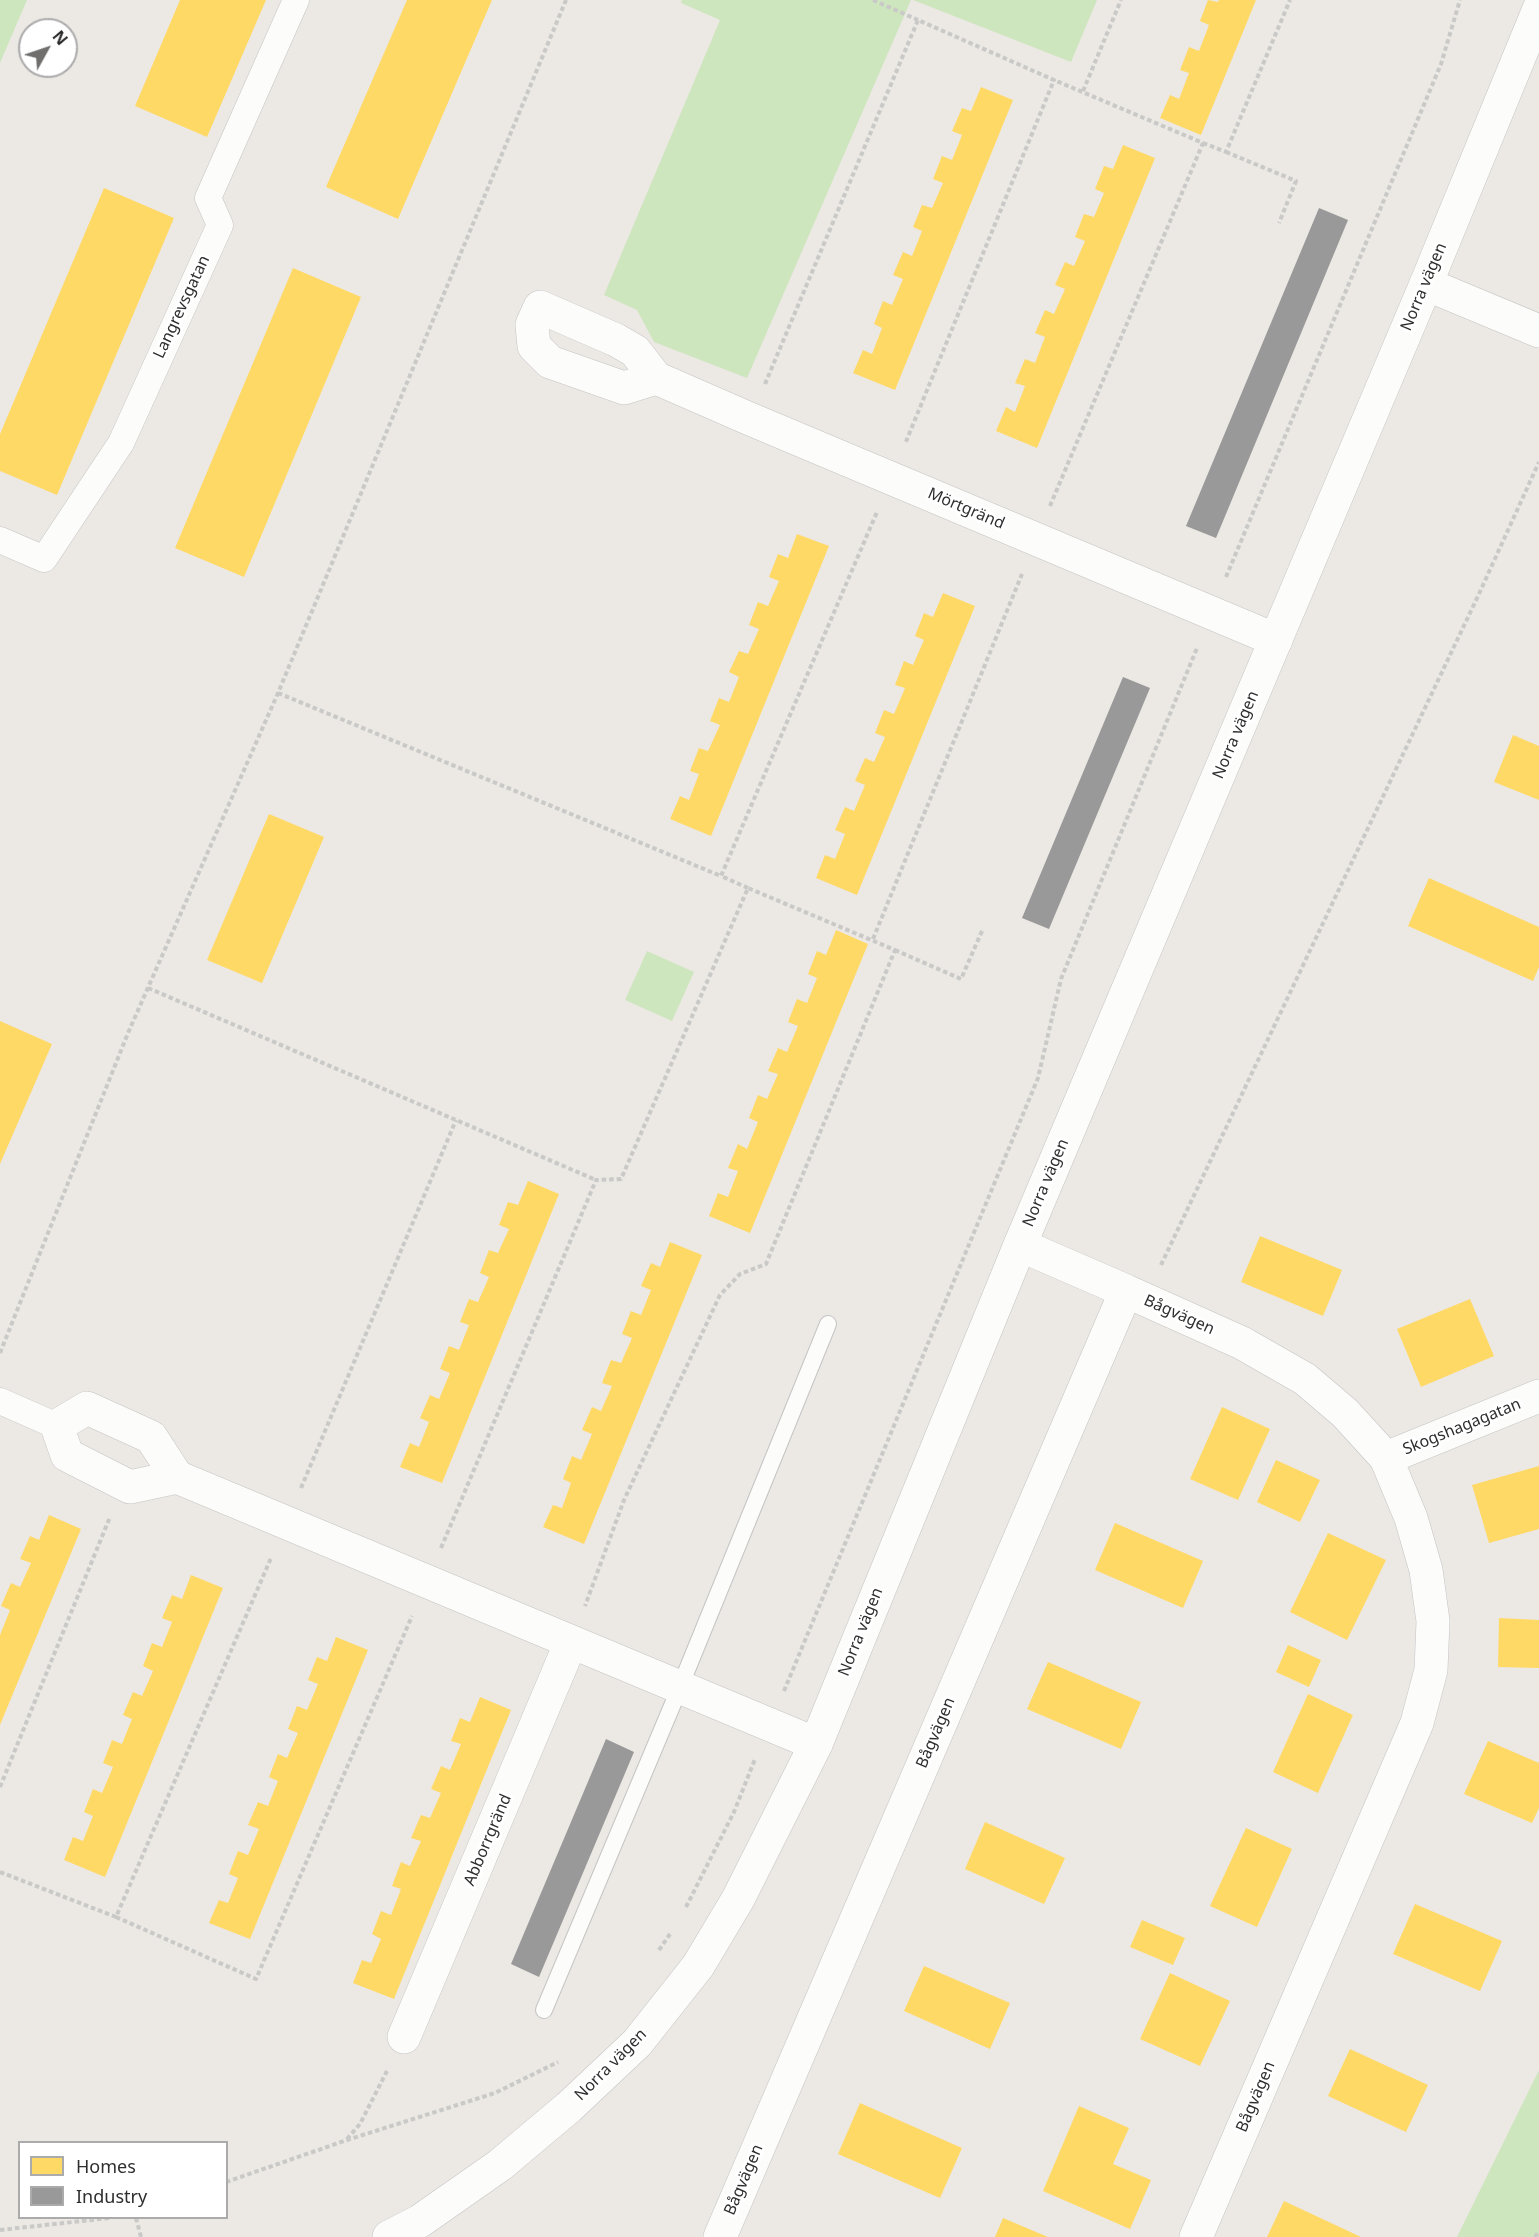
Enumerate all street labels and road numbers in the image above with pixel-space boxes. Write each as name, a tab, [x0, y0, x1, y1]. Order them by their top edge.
street label: Norra vägen	[1397, 240, 1451, 334]
street label: Langrevsgatan	[150, 252, 214, 362]
street label: Mörtgränd	[925, 484, 1007, 534]
street label: Norra vägen	[1209, 688, 1263, 782]
street label: Norra vägen	[1019, 1136, 1073, 1230]
street label: Bågvägen	[1141, 1291, 1217, 1339]
street label: Skogshagagatan	[1400, 1395, 1524, 1459]
street label: Norra vägen	[835, 1585, 887, 1679]
street label: Bågvägen	[912, 1695, 960, 1771]
street label: Abborrgränd	[460, 1791, 516, 1889]
street label: Norra vägen	[571, 2025, 651, 2105]
street label: Bågvägen	[1232, 2059, 1280, 2135]
street label: Bågvägen	[720, 2142, 768, 2218]

